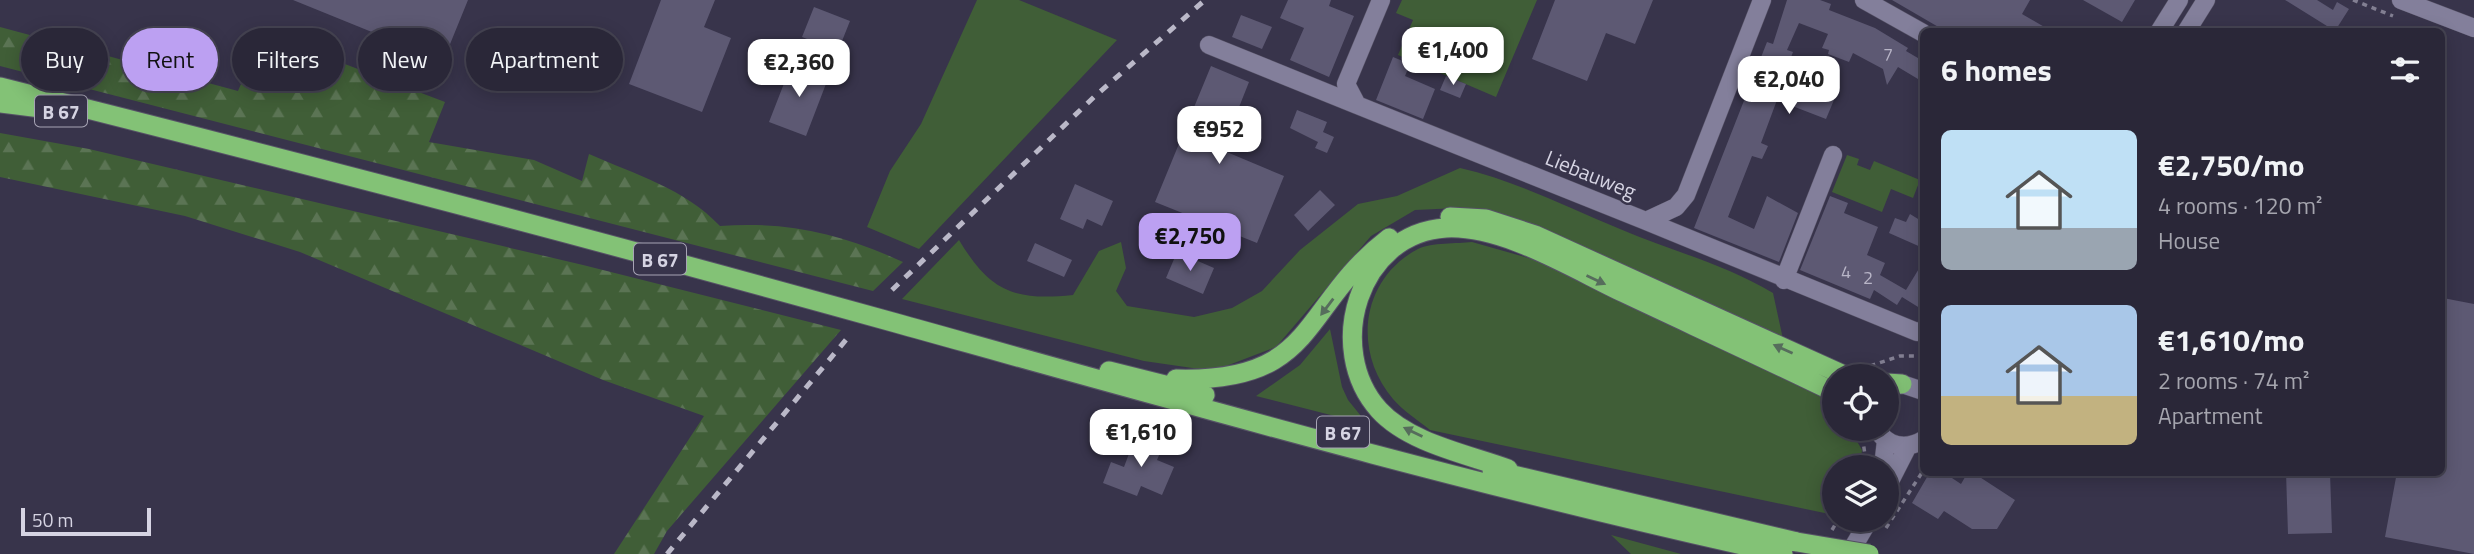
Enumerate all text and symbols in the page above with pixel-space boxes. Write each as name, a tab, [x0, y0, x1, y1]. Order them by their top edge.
chip: Buy	[21, 28, 108, 91]
chip: Rent	[122, 28, 218, 91]
chip: Filters	[232, 28, 344, 91]
chip: New	[358, 28, 452, 91]
chip: Apartment	[466, 28, 623, 91]
pin: €1,400	[1396, 28, 1510, 87]
text: €1,400	[1418, 32, 1488, 67]
pin: €2,360	[742, 40, 856, 99]
house number: 7	[1883, 41, 1893, 68]
text: €2,360	[764, 44, 834, 79]
text: 6 homes	[1941, 47, 2052, 93]
icon: filters	[2386, 51, 2424, 89]
pin: €2,040	[1732, 57, 1846, 116]
text: €2,040	[1754, 61, 1824, 96]
road number: B 67	[35, 96, 87, 127]
pin: €952	[1178, 106, 1260, 166]
text: €952	[1193, 111, 1245, 146]
street label: Liebauweg	[1541, 141, 1641, 207]
text: €2,750/mo	[2158, 142, 2304, 188]
icon: home	[1997, 158, 2081, 242]
text: 4 rooms · 120 m²	[2158, 188, 2322, 223]
pin: €2,750	[1133, 214, 1247, 273]
text: €2,750	[1155, 218, 1225, 253]
text: House	[2158, 223, 2220, 258]
road number: B 67	[634, 244, 686, 274]
house number: 4	[1841, 258, 1851, 285]
house number: 2	[1863, 264, 1873, 291]
one-way arrow	[1586, 274, 1606, 285]
one-way arrow	[1320, 298, 1334, 316]
text: €1,610/mo	[2158, 317, 2304, 363]
icon: home	[1997, 333, 2081, 417]
one-way arrow	[1773, 343, 1793, 355]
text: 2 rooms · 74 m²	[2158, 363, 2309, 398]
map controls	[1822, 364, 1899, 532]
button: locate	[1822, 364, 1899, 441]
text: Apartment	[2158, 398, 2263, 433]
pin: €1,610	[1084, 410, 1198, 469]
text: €1,610	[1106, 414, 1176, 449]
road number: B 67	[1317, 416, 1369, 448]
one-way arrow	[1403, 427, 1423, 438]
button: layers	[1822, 455, 1899, 532]
scale bar	[21, 505, 150, 537]
text: 50 m	[32, 505, 73, 534]

